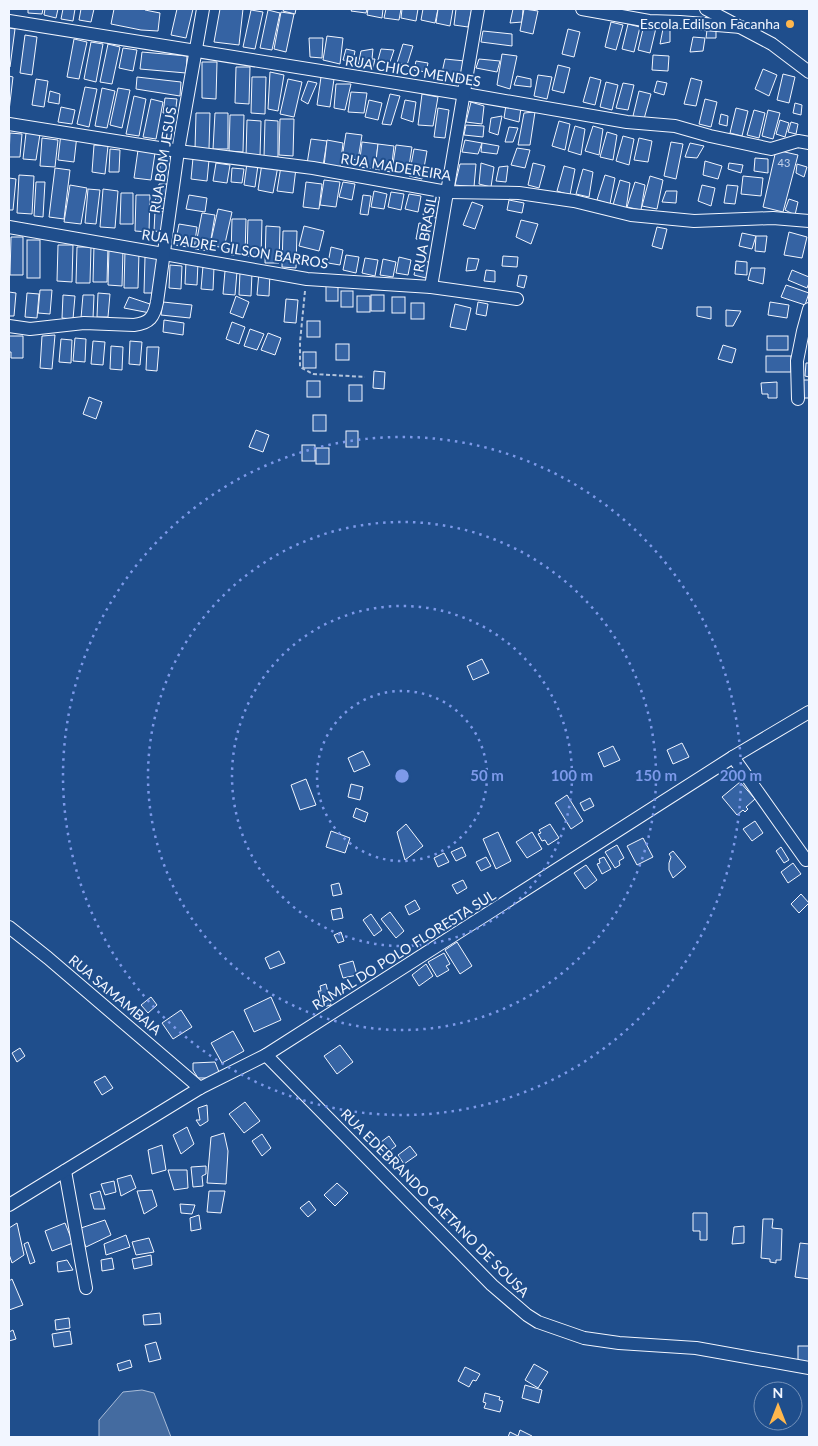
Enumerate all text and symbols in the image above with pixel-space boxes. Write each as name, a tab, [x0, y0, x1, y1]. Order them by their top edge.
place label: Escola Edilson Facanha	[640, 15, 780, 32]
marker: Escola Edilson Facanha	[784, 18, 796, 30]
street label: RUA CHICO MENDES	[344, 51, 482, 90]
street label: RUA BOM JESUS	[146, 106, 179, 214]
street label: RUA MADEREIRA	[340, 149, 453, 184]
house number: 43	[778, 156, 790, 169]
street label: RUA BRASIL	[409, 194, 440, 273]
street label: RUA PADRE GILSON BARROS	[141, 225, 330, 272]
text: 50 m	[470, 766, 504, 784]
text: 100 m	[551, 766, 593, 784]
text: 150 m	[635, 766, 677, 784]
text: 200 m	[720, 766, 762, 784]
centre of rings	[393, 767, 411, 785]
street label: RAMAL DO POLO FLORESTA SUL	[309, 886, 499, 1013]
street label: RUA SAMAMBAIA	[66, 951, 165, 1039]
street label: RUA EDEBRANDO CAETANO DE SOUSA	[338, 1105, 533, 1301]
north arrow	[753, 1381, 803, 1431]
text: N	[773, 1384, 783, 1401]

